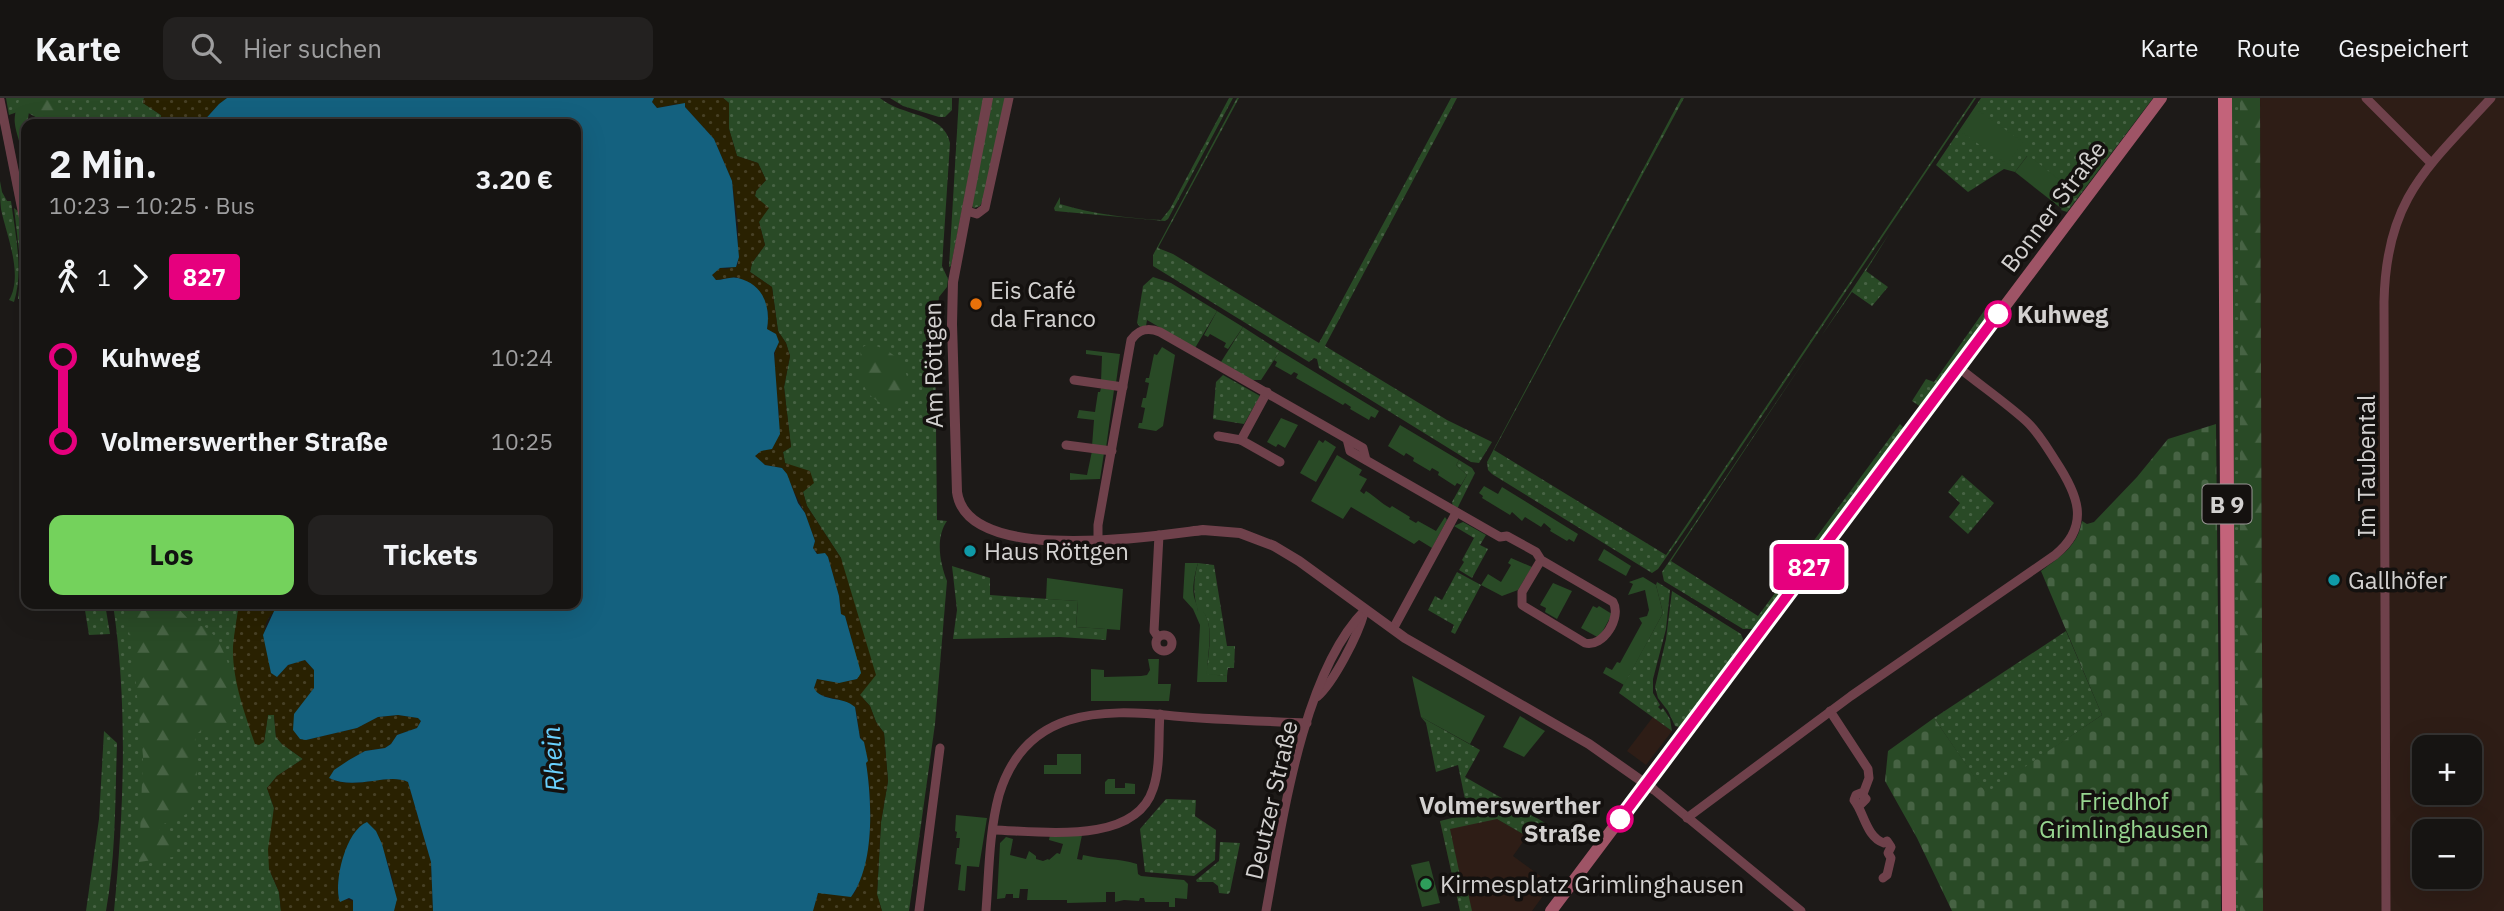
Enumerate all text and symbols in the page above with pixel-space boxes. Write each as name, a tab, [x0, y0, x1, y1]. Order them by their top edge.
search box	[163, 17, 653, 80]
text: Karte	[35, 27, 121, 70]
icon: search	[187, 29, 225, 67]
text: Hier suchen	[243, 31, 382, 65]
text: Karte	[2140, 32, 2199, 64]
text: Route	[2237, 32, 2300, 64]
text: Gespeichert	[2338, 32, 2469, 64]
street label: Bonner Straße	[1993, 134, 2113, 278]
text: 2 Min.	[49, 139, 157, 188]
text: 3.20 €	[476, 162, 553, 196]
text: 10:23 – 10:25 · Bus	[49, 190, 255, 220]
icon: walk	[49, 258, 87, 296]
icon: forward	[121, 258, 159, 296]
text: 827	[183, 261, 226, 293]
text: 1	[97, 262, 111, 292]
place label: Eis Café da Franco	[990, 274, 1096, 334]
marker: Eis Café da Franco	[968, 296, 984, 312]
place label: Kuhweg	[2017, 298, 2109, 330]
marker: Kuhweg	[1985, 301, 2011, 327]
street label: Am Röttgen	[916, 302, 950, 428]
text: Kuhweg	[101, 340, 200, 374]
text: 10:24	[491, 342, 553, 372]
street label: Im Taubental	[2350, 394, 2382, 538]
text: Volmerswerther Straße	[101, 424, 388, 458]
text: 10:25	[491, 426, 553, 456]
road number: B 9	[2202, 484, 2252, 524]
button: Los	[49, 515, 294, 595]
button: Tickets	[308, 515, 553, 595]
place label: Haus Röttgen	[984, 535, 1129, 567]
marker: Haus Röttgen	[962, 543, 978, 559]
line badge: 827	[1769, 544, 1849, 590]
text: 827	[1787, 551, 1831, 583]
place label: Gallhöfer	[2348, 564, 2447, 596]
marker: Gallhöfer	[2326, 572, 2342, 588]
street label: Deutzer Straße	[1237, 717, 1305, 883]
water label: Rhein	[533, 725, 571, 793]
map controls	[2412, 735, 2482, 889]
button: +	[2412, 735, 2482, 805]
park label: Friedhof Grimlinghausen	[2039, 785, 2209, 845]
place label: Volmerswerther Straße	[1419, 789, 1601, 849]
marker: Volmerswerther Straße	[1607, 806, 1633, 832]
button: −	[2412, 819, 2482, 889]
place label: Kirmesplatz Grimlinghausen	[1440, 868, 1744, 900]
marker: Kirmesplatz Grimlinghausen	[1418, 876, 1434, 892]

